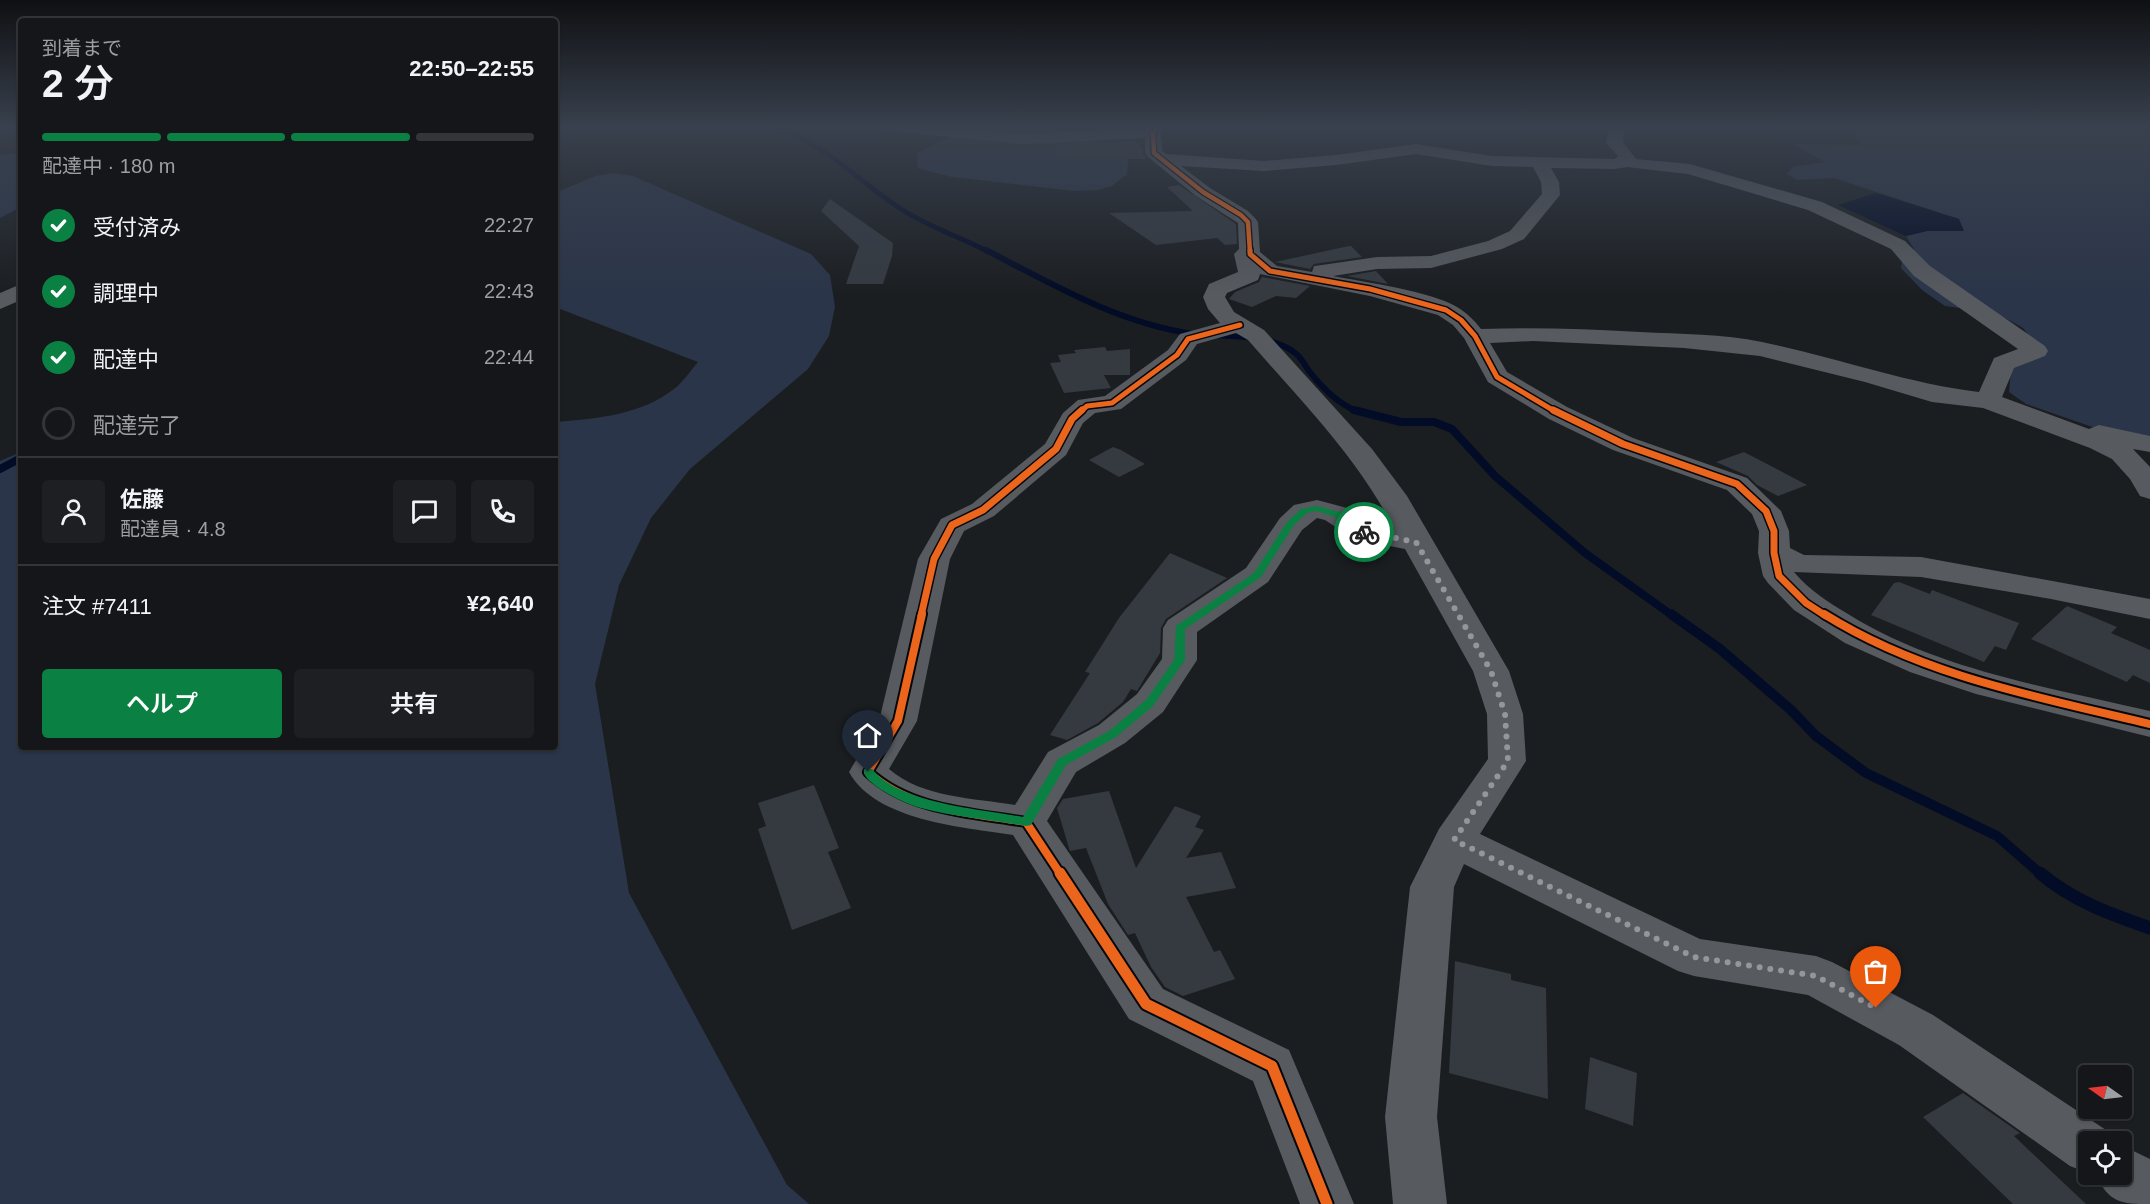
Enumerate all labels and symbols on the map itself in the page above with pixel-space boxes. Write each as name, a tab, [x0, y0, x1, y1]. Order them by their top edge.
courier	[1334, 502, 1394, 562]
pin	[842, 710, 893, 772]
pin	[1850, 946, 1901, 1008]
north arrow	[2078, 1065, 2132, 1119]

